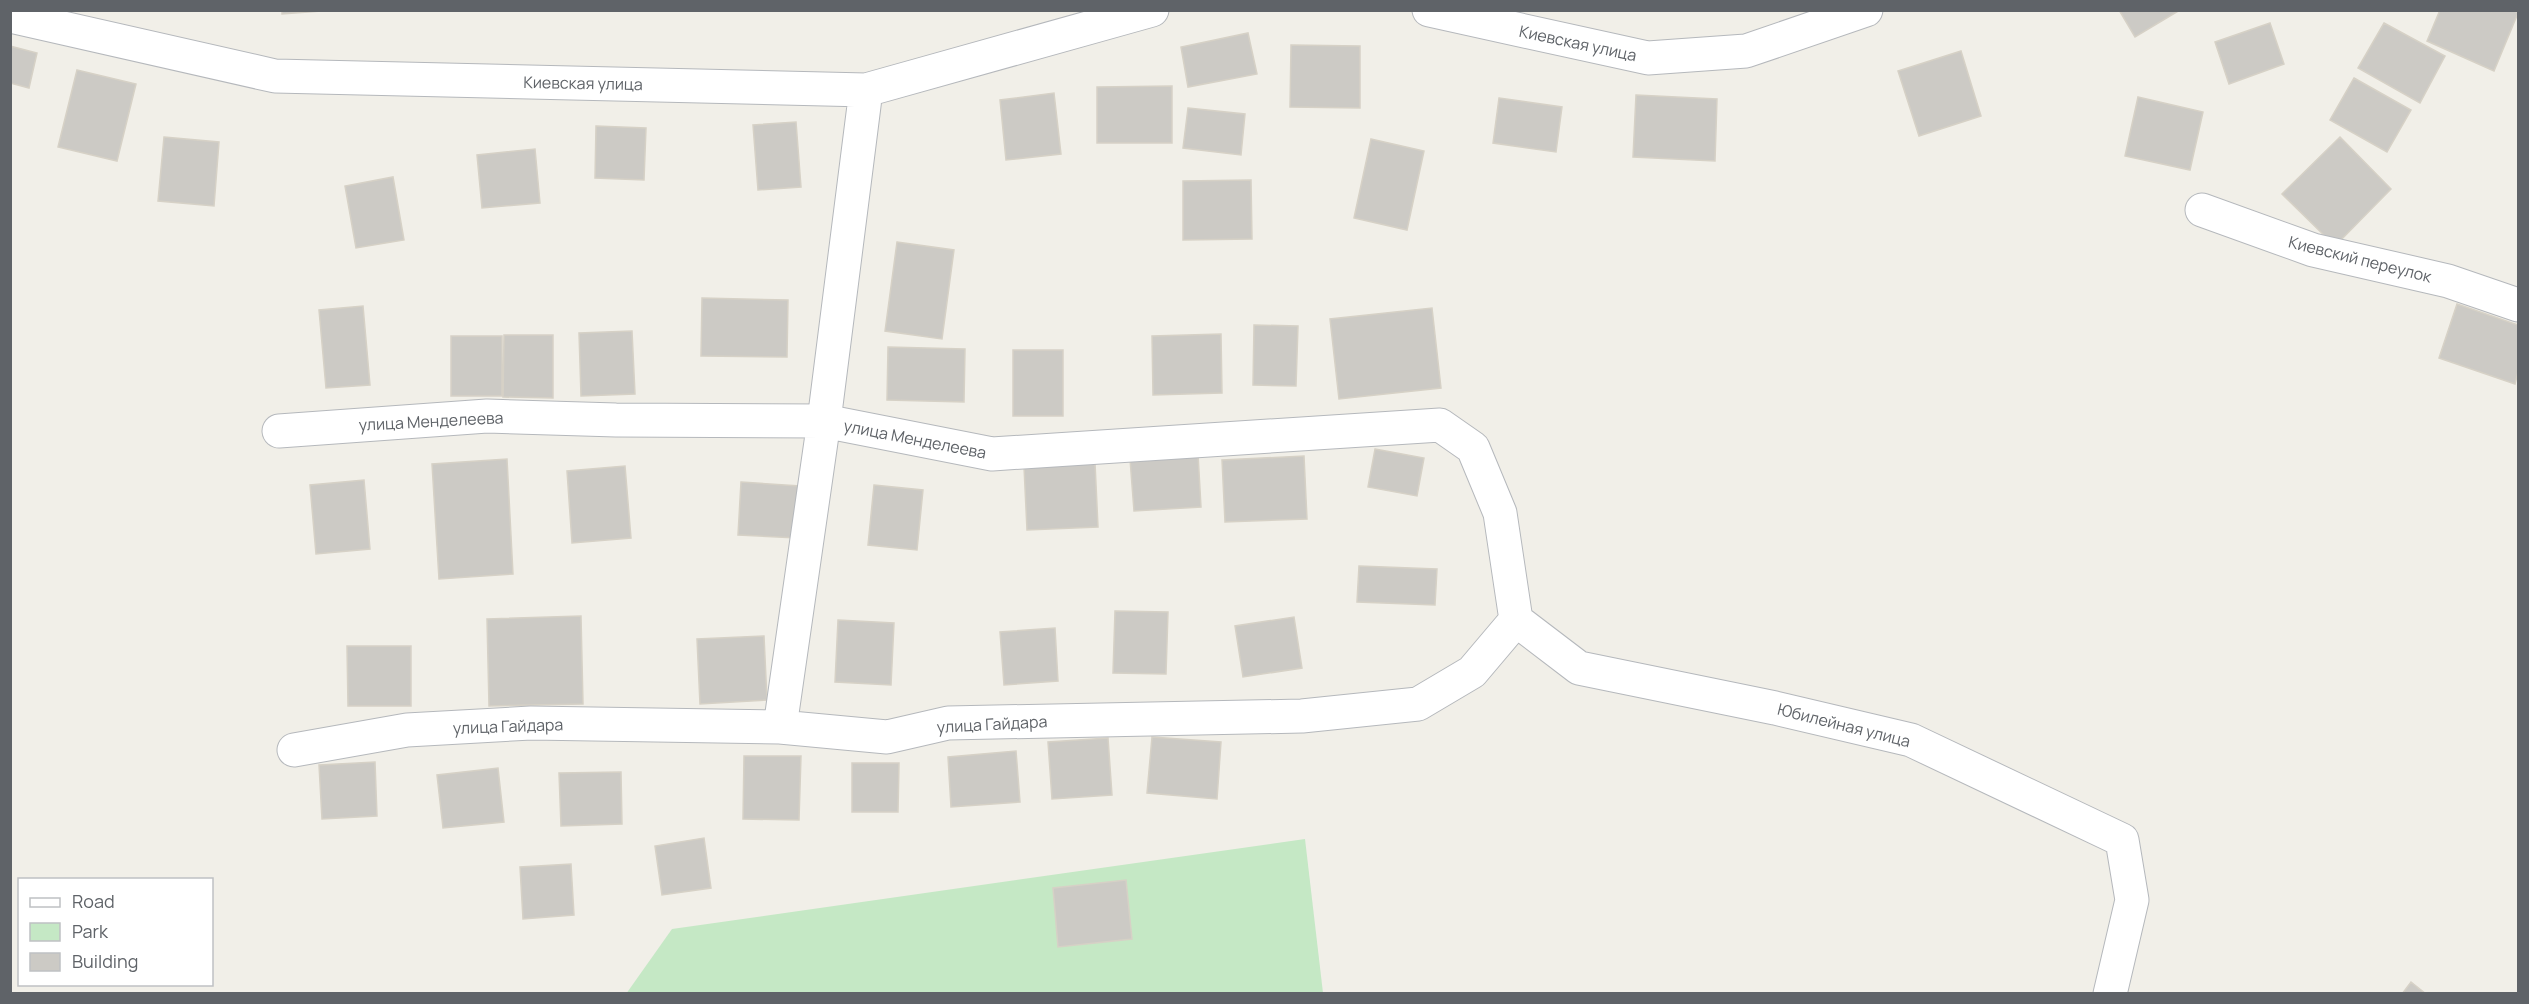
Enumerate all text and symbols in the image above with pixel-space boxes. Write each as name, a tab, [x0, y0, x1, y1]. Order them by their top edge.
street label: Киевская улица	[1517, 20, 1639, 66]
street label: Киевская улица	[523, 71, 643, 95]
street label: Киевский переулок	[2286, 231, 2435, 288]
street label: улица Менделеева	[358, 406, 504, 436]
street label: улица Менделеева	[842, 414, 988, 464]
street label: Юбилейная улица	[1775, 698, 1913, 752]
street label: улица Гайдара	[936, 710, 1048, 738]
street label: улица Гайдара	[452, 713, 564, 739]
legend	[18, 878, 213, 986]
text: Road	[72, 889, 115, 913]
text: Park	[72, 919, 109, 943]
text: Building	[72, 949, 138, 973]

